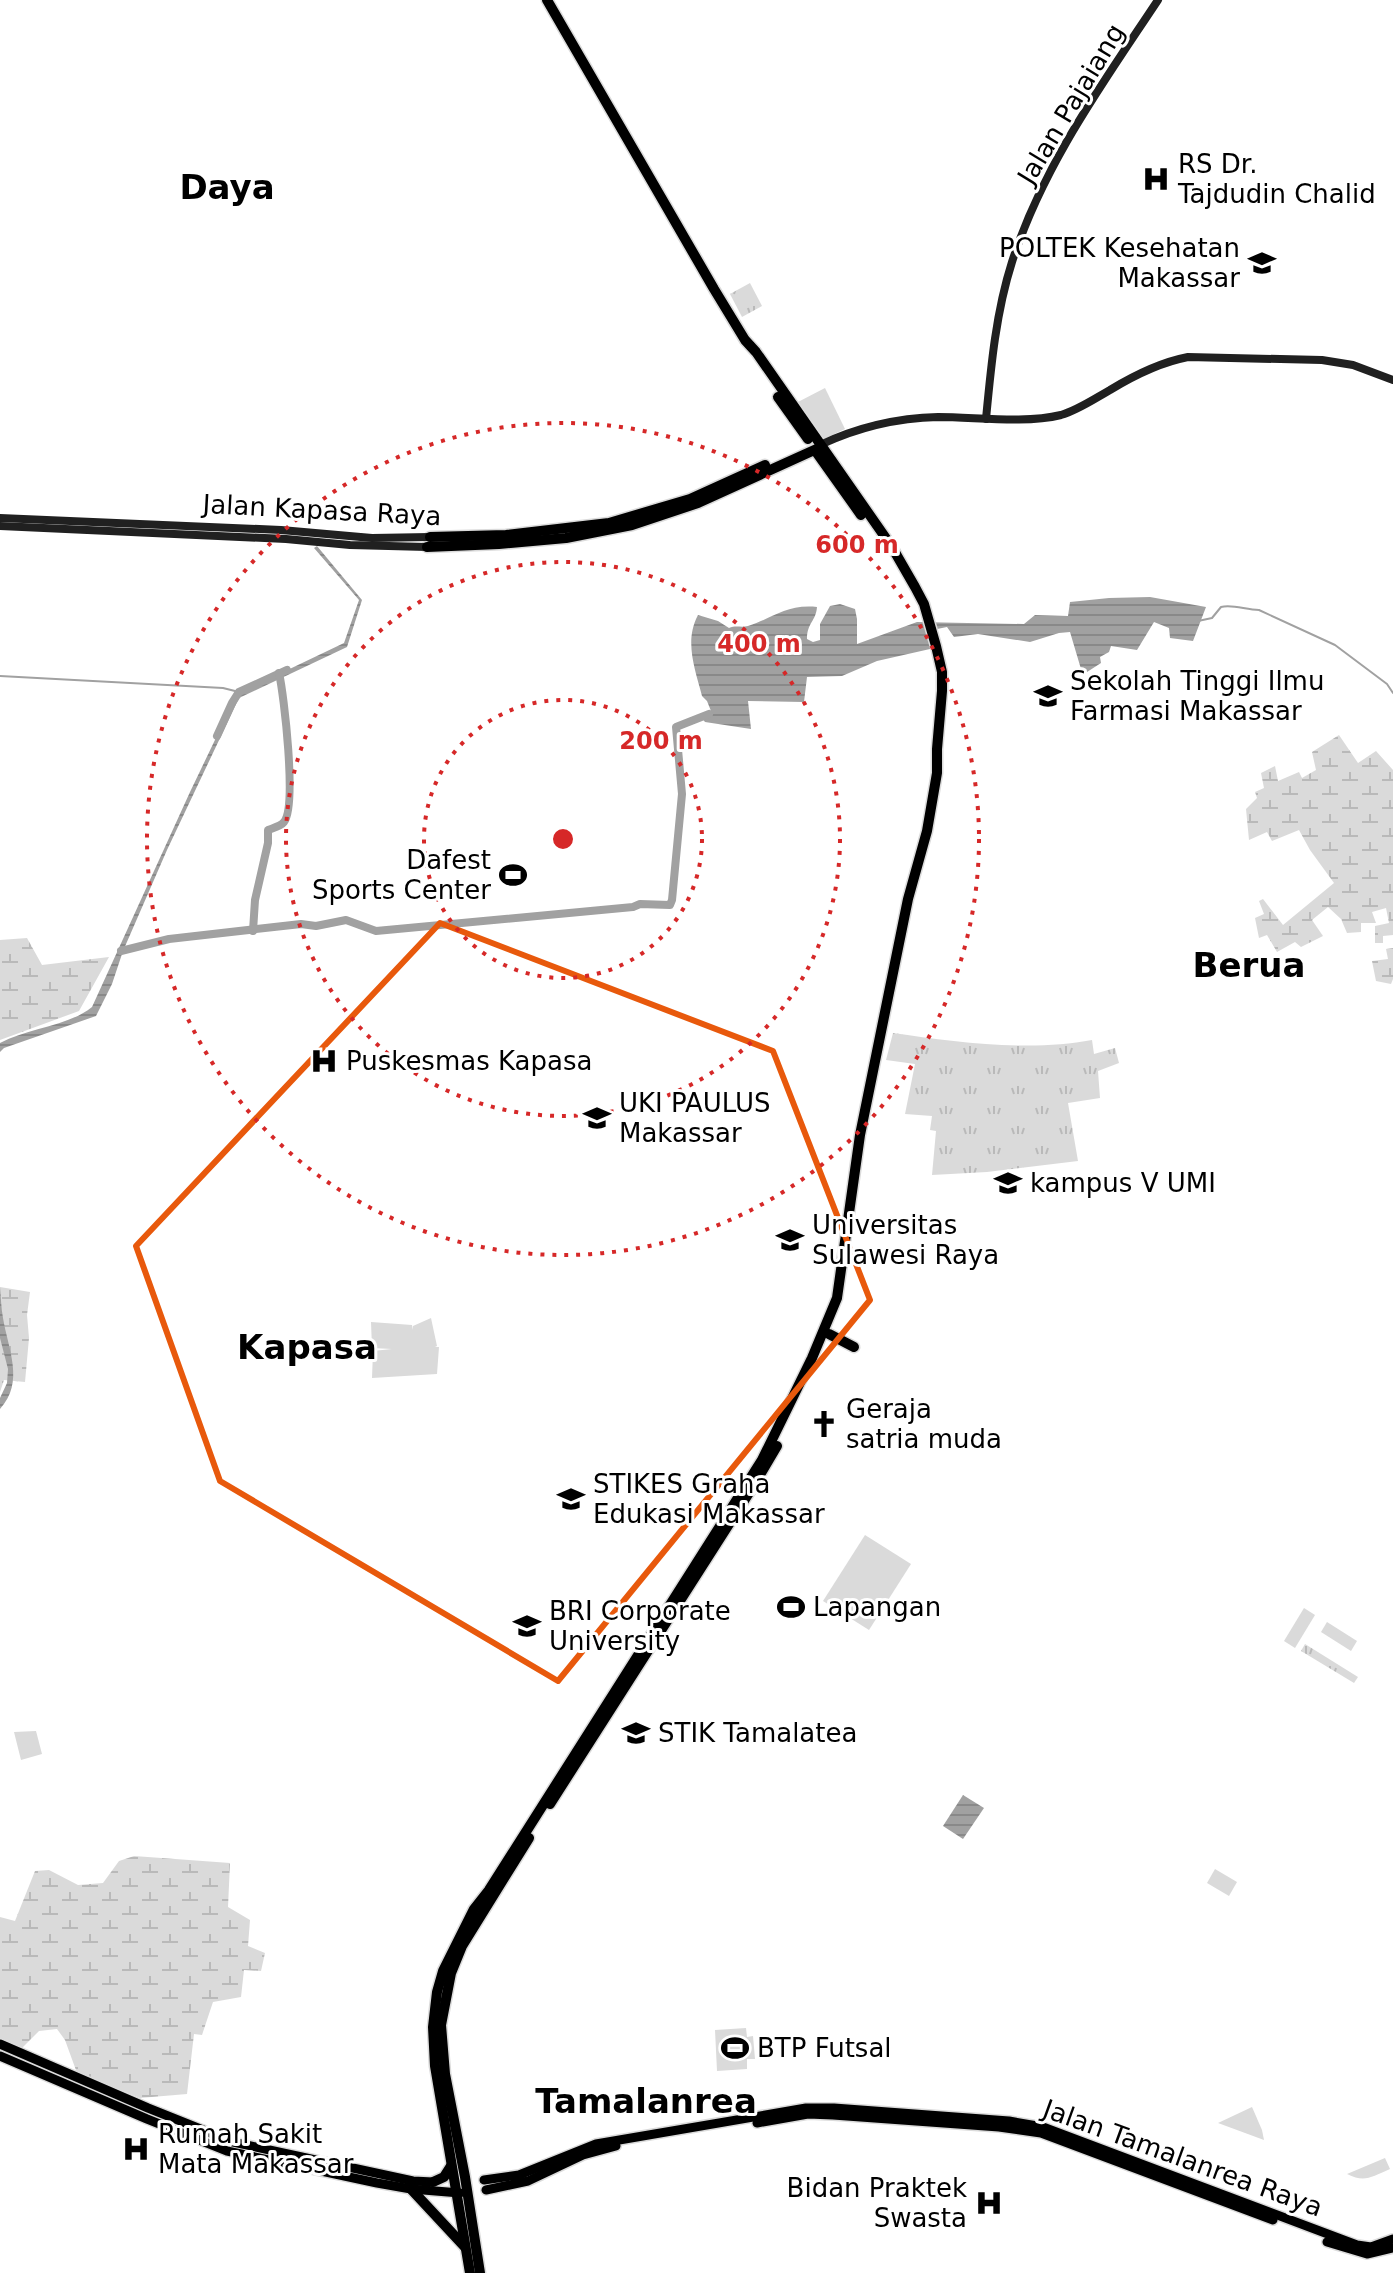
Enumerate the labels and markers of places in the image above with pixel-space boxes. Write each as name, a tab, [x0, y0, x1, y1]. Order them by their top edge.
place label: RS Dr. Tajdudin Chalid	[1177, 149, 1376, 209]
hospital icon: RS Dr. Tajdudin Chalid	[1141, 164, 1171, 194]
place label: POLTEK Kesehatan Makassar	[999, 233, 1240, 293]
school or university icon: POLTEK Kesehatan Makassar	[1247, 248, 1277, 278]
place label: Sekolah Tinggi Ilmu Farmasi Makassar	[1070, 666, 1324, 726]
school or university icon: Sekolah Tinggi Ilmu Farmasi Makassar	[1033, 681, 1063, 711]
centre of rings	[549, 825, 577, 853]
place label: Dafest Sports Center	[312, 845, 491, 905]
sports icon: Dafest Sports Center	[498, 860, 528, 890]
hospital icon: Puskesmas Kapasa	[309, 1046, 339, 1076]
place label: Puskesmas Kapasa	[346, 1046, 592, 1076]
place label: UKI PAULUS Makassar	[619, 1088, 771, 1148]
school or university icon: UKI PAULUS Makassar	[582, 1103, 612, 1133]
school or university icon: kampus V UMI	[993, 1168, 1023, 1198]
place label: kampus V UMI	[1030, 1168, 1216, 1198]
place label: Universitas Sulawesi Raya	[812, 1210, 999, 1270]
school or university icon: Universitas Sulawesi Raya	[775, 1225, 805, 1255]
place label: Geraja satria muda	[846, 1394, 1002, 1454]
church icon: Geraja satria muda	[809, 1409, 839, 1439]
place label: STIKES Graha Edukasi Makassar	[593, 1469, 825, 1529]
school or university icon: STIKES Graha Edukasi Makassar	[556, 1484, 586, 1514]
sports icon: Lapangan	[776, 1592, 806, 1622]
place label: Lapangan	[813, 1592, 941, 1622]
place label: BRI Corporate University	[549, 1596, 731, 1656]
school or university icon: BRI Corporate University	[512, 1611, 542, 1641]
school or university icon: STIK Tamalatea	[621, 1718, 651, 1748]
place label: STIK Tamalatea	[658, 1718, 857, 1748]
sports icon: BTP Futsal	[720, 2033, 750, 2063]
place label: BTP Futsal	[757, 2033, 892, 2063]
place label: Rumah Sakit Mata Makassar	[158, 2119, 354, 2179]
hospital icon: Rumah Sakit Mata Makassar	[121, 2134, 151, 2164]
place label: Bidan Praktek Swasta	[787, 2173, 967, 2233]
hospital icon: Bidan Praktek Swasta	[974, 2188, 1004, 2218]

